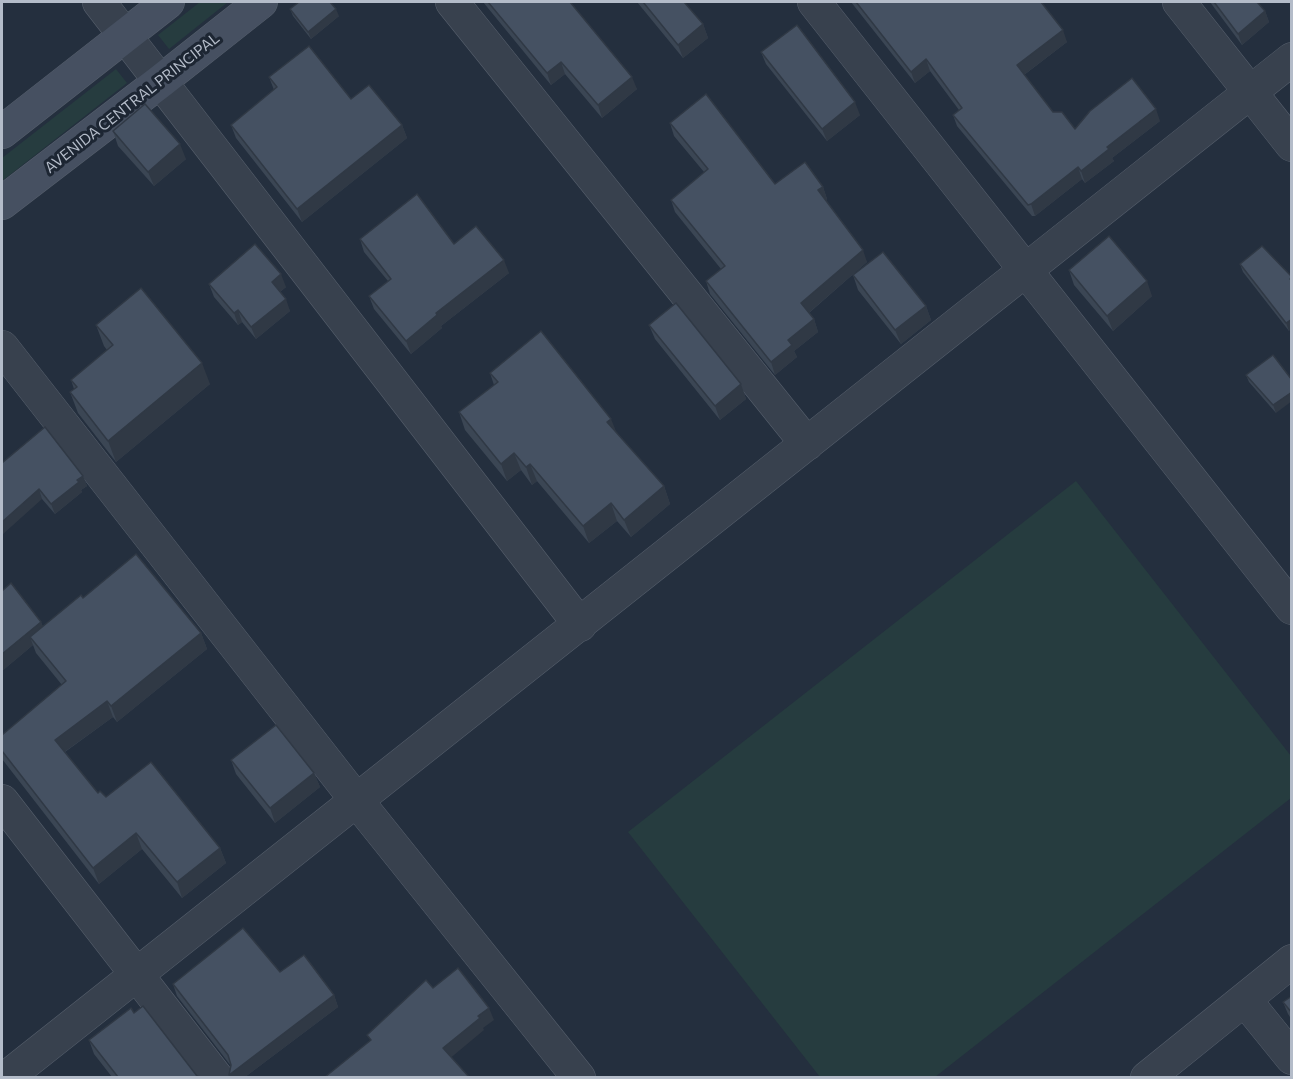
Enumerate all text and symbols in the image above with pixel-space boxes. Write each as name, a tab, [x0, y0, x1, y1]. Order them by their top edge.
street label: AVENIDA CENTRAL PRINCIPAL	[41, 29, 223, 177]

